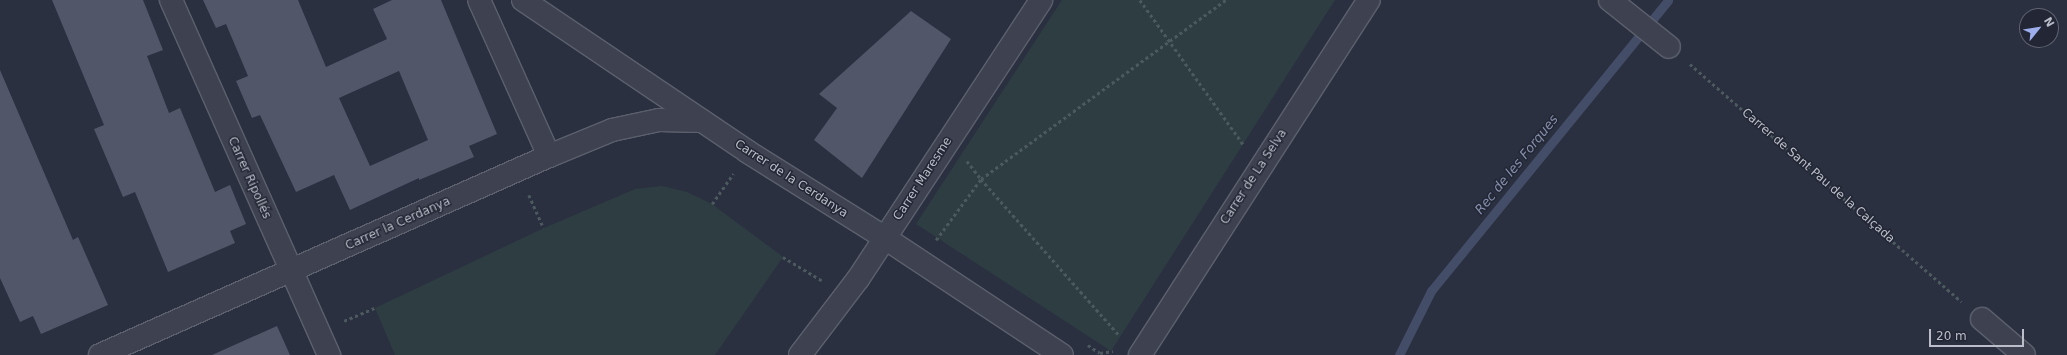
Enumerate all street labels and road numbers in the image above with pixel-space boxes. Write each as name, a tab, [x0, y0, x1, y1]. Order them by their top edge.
street label: Carrer de Sant Pau de la Calçada	[1739, 106, 1897, 246]
street label: Carrer de La Selva	[1218, 127, 1290, 227]
street label: Carrer Ripollés	[224, 135, 274, 221]
street label: Carrer Maresme	[891, 135, 955, 223]
street label: Carrer de la Cerdanya	[732, 137, 850, 221]
street label: Carrer la Cerdanya	[343, 194, 453, 254]

